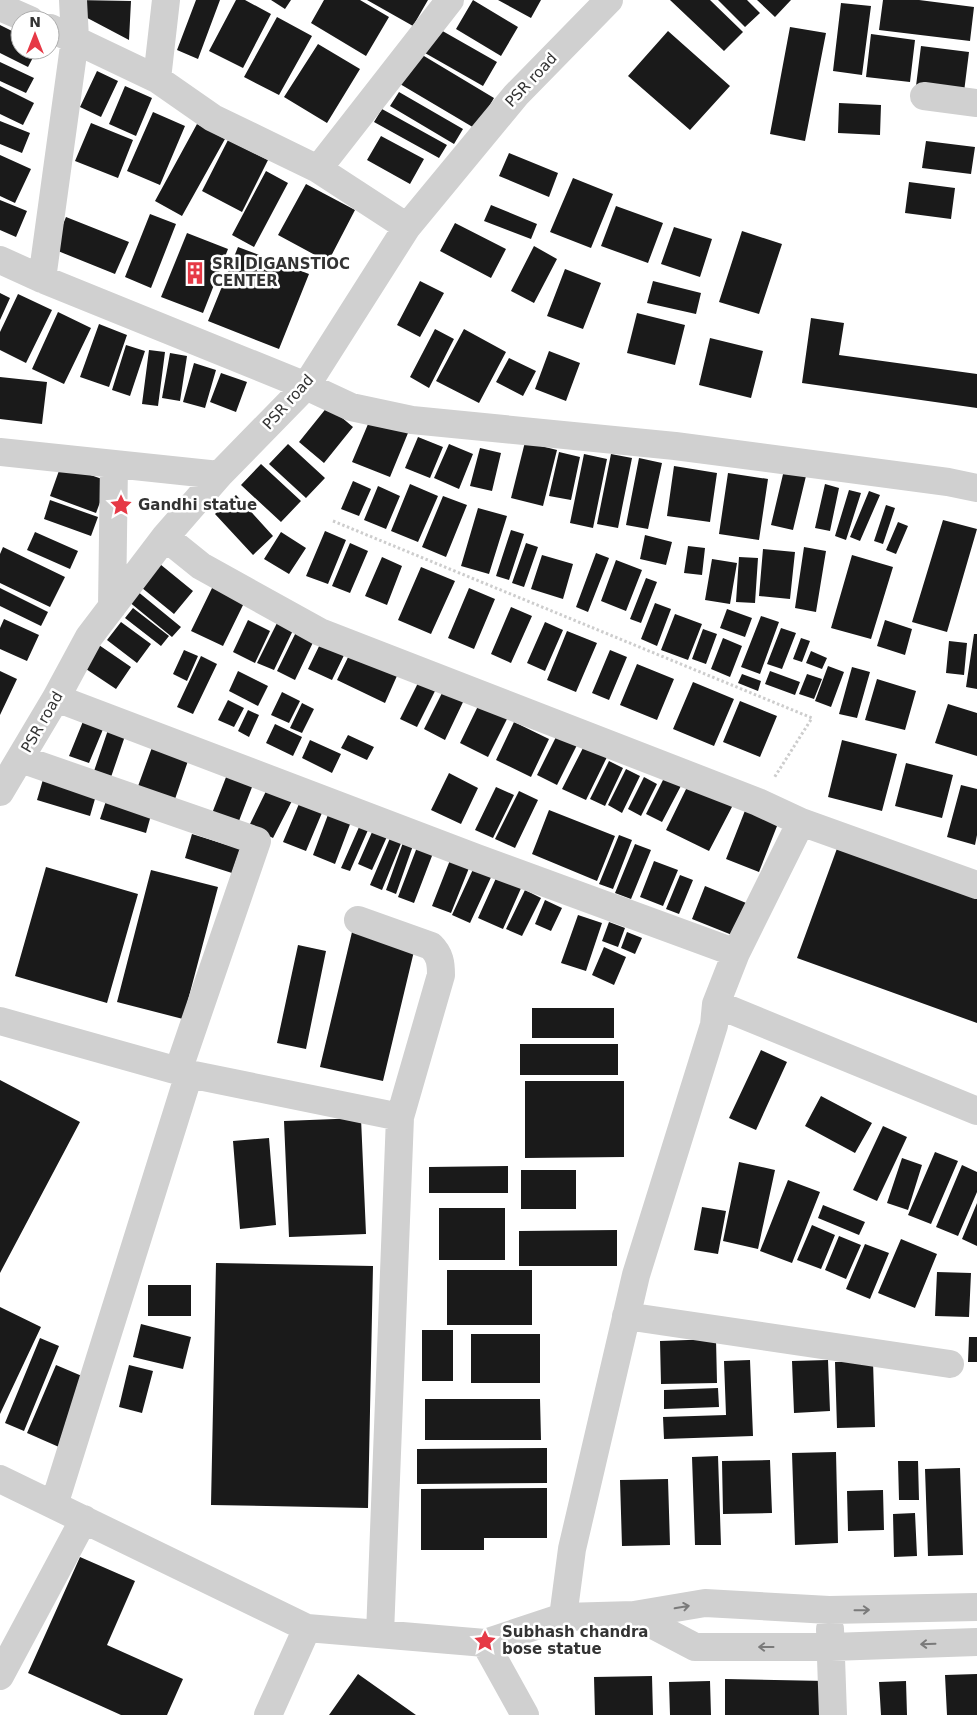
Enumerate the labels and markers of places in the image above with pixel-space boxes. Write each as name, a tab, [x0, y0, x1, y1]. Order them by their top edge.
place label: SRI DIGANSTIOC CENTER	[212, 255, 350, 290]
building icon: SRI DIGANSTIOC CENTER	[182, 260, 208, 286]
place icon: Gandhi statue	[108, 492, 134, 518]
place label: Gandhi statue	[138, 496, 257, 514]
place label: Subhash chandra bose statue	[502, 1623, 648, 1658]
place icon: Subhash chandra bose statue	[472, 1628, 498, 1654]

